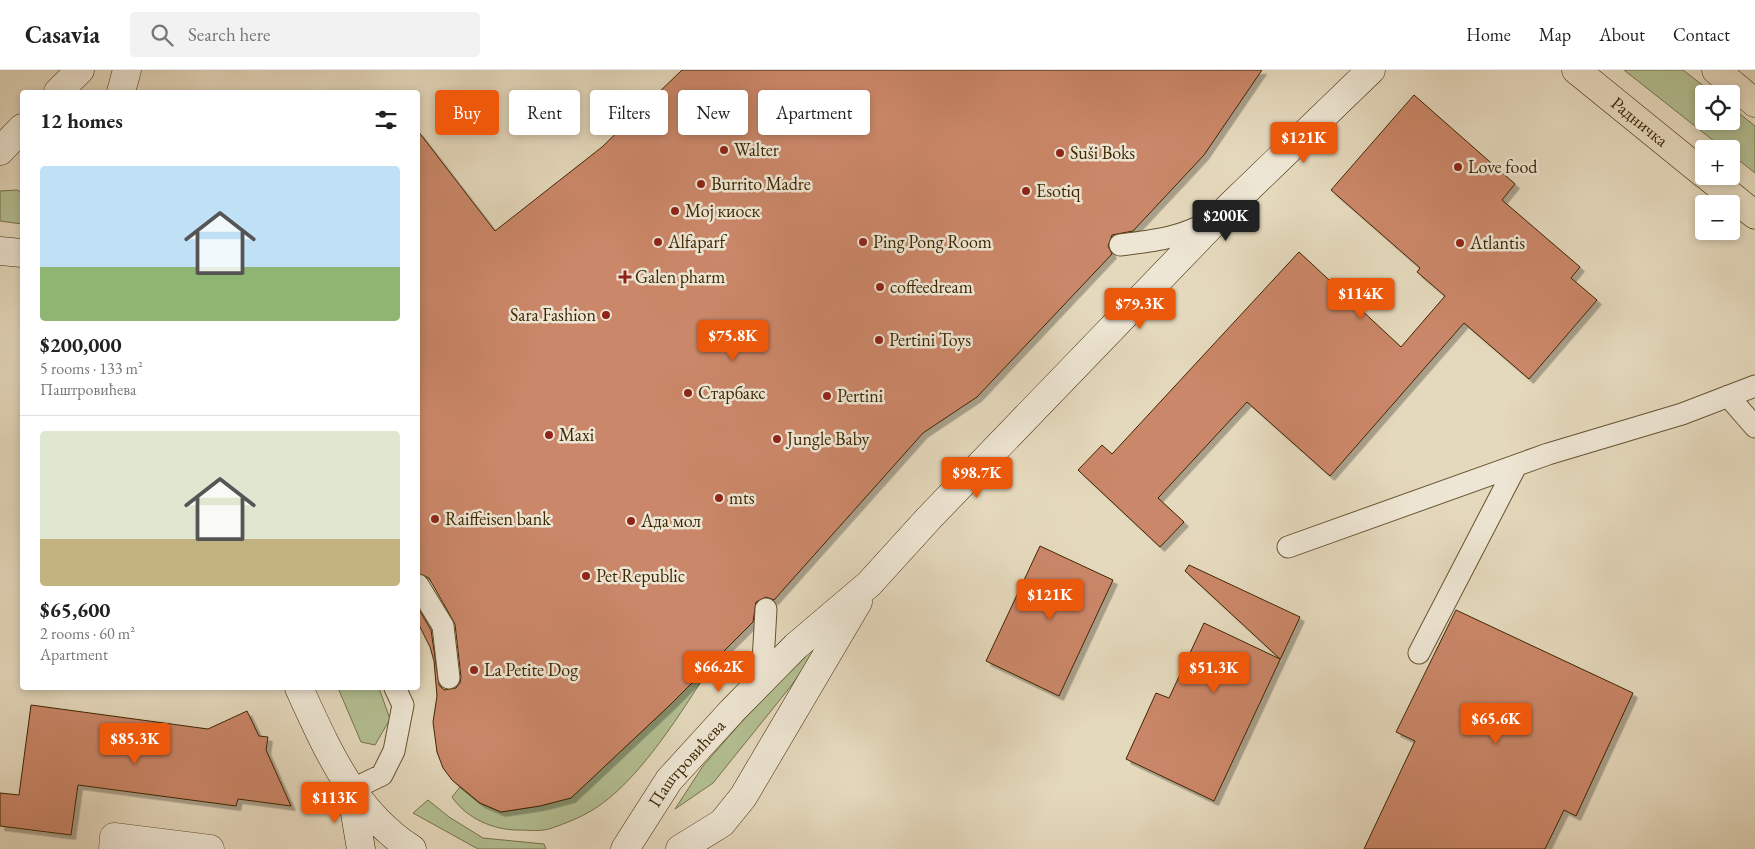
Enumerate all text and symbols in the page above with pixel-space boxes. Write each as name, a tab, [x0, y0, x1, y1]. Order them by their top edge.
search box	[130, 12, 480, 57]
text: Casavia	[25, 19, 100, 50]
icon: search	[148, 21, 176, 49]
text: Search here	[188, 22, 270, 47]
text: Home	[1466, 23, 1511, 46]
text: Map	[1539, 23, 1571, 46]
text: About	[1599, 23, 1645, 46]
text: Contact	[1673, 23, 1730, 46]
map controls	[1695, 85, 1740, 240]
button: locate	[1695, 85, 1740, 130]
chip: Buy	[435, 90, 499, 135]
chip: Rent	[509, 90, 580, 135]
chip: Filters	[590, 90, 668, 135]
chip: New	[678, 90, 748, 135]
chip: Apartment	[758, 90, 870, 135]
street label: Радничка	[1607, 91, 1674, 152]
icon: filters	[372, 106, 400, 134]
text: 12 homes	[40, 107, 123, 134]
pin: $121K	[1269, 122, 1339, 164]
text: $121K	[1282, 127, 1326, 148]
place label: Walter	[734, 138, 779, 161]
button: +	[1695, 140, 1740, 185]
place label: Suši Boks	[1070, 141, 1135, 164]
marker: Walter	[718, 144, 730, 156]
marker: Suši Boks	[1054, 147, 1066, 159]
place label: Love food	[1468, 155, 1538, 178]
marker: Love food	[1452, 161, 1464, 173]
place label: Burrito Madre	[711, 172, 811, 195]
marker: Burrito Madre	[695, 178, 707, 190]
place label: Esotiq	[1036, 179, 1081, 202]
marker: Esotiq	[1020, 185, 1032, 197]
button: −	[1695, 195, 1740, 240]
icon: home	[175, 198, 265, 288]
place label: Мој киоск	[685, 199, 761, 222]
pin: $200K	[1191, 200, 1261, 242]
marker: Мој киоск	[669, 205, 681, 217]
text: $200K	[1204, 205, 1248, 226]
place label: Alfaparf	[667, 230, 727, 253]
place label: Ping Pong Room	[873, 230, 992, 253]
place label: Atlantis	[1469, 231, 1525, 254]
marker: Alfaparf	[652, 236, 664, 248]
marker: Ping Pong Room	[857, 236, 869, 248]
marker: Atlantis	[1454, 237, 1466, 249]
place label: Galen pharm	[635, 265, 725, 288]
marker: Galen pharm	[619, 271, 631, 283]
place label: coffeedream	[890, 275, 973, 298]
pin: $114K	[1326, 278, 1396, 320]
marker: coffeedream	[874, 281, 886, 293]
text: $114K	[1339, 283, 1383, 304]
pin: $79.3K	[1099, 288, 1181, 330]
text: $79.3K	[1116, 293, 1164, 314]
place label: Sara Fashion	[510, 303, 596, 326]
marker: Sara Fashion	[600, 309, 612, 321]
pin: $75.8K	[692, 320, 774, 362]
text: $75.8K	[709, 325, 757, 346]
place label: Pertini Toys	[889, 328, 971, 351]
text: $200,000	[40, 331, 122, 358]
marker: Pertini Toys	[873, 334, 885, 346]
text: 5 rooms · 133 m²	[40, 358, 143, 379]
text: Паштровићева	[40, 379, 136, 400]
place label: Старбакс	[698, 381, 766, 404]
place label: Pertini	[837, 384, 884, 407]
marker: Старбакс	[682, 387, 694, 399]
marker: Pertini	[821, 390, 833, 402]
place label: Maxi	[559, 423, 595, 446]
place label: Jungle Baby	[785, 427, 869, 450]
marker: Maxi	[543, 429, 555, 441]
marker: Jungle Baby	[771, 433, 783, 445]
pin: $98.7K	[936, 456, 1018, 499]
text: $98.7K	[953, 462, 1001, 483]
icon: home	[175, 464, 265, 554]
place label: mts	[729, 486, 755, 509]
marker: mts	[713, 492, 725, 504]
place label: Raiffeisen bank	[445, 507, 551, 530]
place label: Ада мол	[640, 509, 701, 532]
marker: Raiffeisen bank	[429, 513, 441, 525]
marker: Ада мол	[625, 515, 637, 527]
place label: Pet Republic	[596, 564, 685, 587]
marker: Pet Republic	[580, 570, 592, 582]
pin: $121K	[1015, 578, 1085, 621]
text: $121K	[1028, 584, 1072, 605]
text: $65,600	[40, 596, 110, 623]
text: 2 rooms · 60 m²	[40, 623, 135, 644]
text: Apartment	[40, 644, 108, 665]
pin: $66.2K	[678, 650, 760, 693]
pin: $51.3K	[1173, 652, 1255, 694]
text: $66.2K	[695, 656, 743, 677]
text: $51.3K	[1190, 657, 1238, 678]
place label: La Petite Dog	[484, 658, 578, 681]
marker: La Petite Dog	[468, 664, 480, 676]
pin: $65.6K	[1455, 702, 1537, 745]
text: $65.6K	[1472, 708, 1520, 729]
street label: Паштровићева	[643, 713, 731, 811]
pin: $85.3K	[94, 722, 176, 765]
text: $85.3K	[111, 728, 159, 749]
pin: $113K	[300, 782, 370, 824]
text: $113K	[313, 787, 357, 808]

